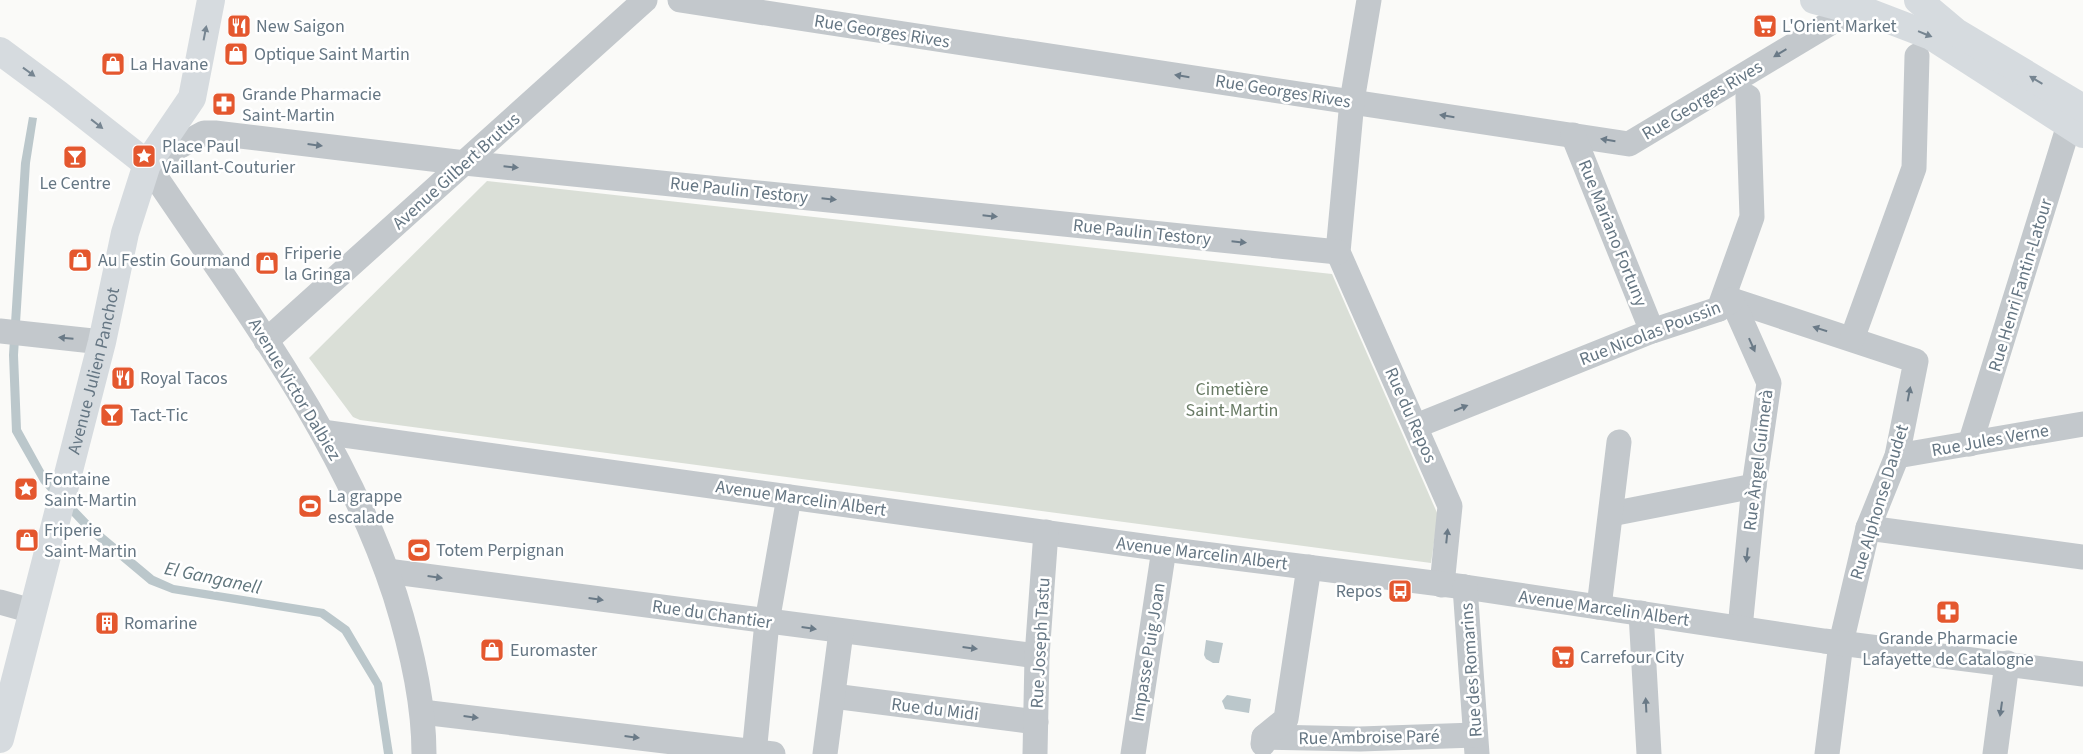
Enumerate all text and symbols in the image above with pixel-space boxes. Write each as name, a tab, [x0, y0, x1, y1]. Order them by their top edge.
street label: Rue Georges Rives	[812, 8, 951, 55]
restaurant icon: New Saigon	[226, 13, 252, 39]
supermarket icon: L'Orient Market	[1752, 13, 1778, 39]
place label: New Saigon	[256, 14, 345, 39]
place label: L'Orient Market	[1782, 14, 1897, 39]
one-way arrow	[201, 24, 209, 40]
one-way arrow	[1918, 30, 1933, 38]
shop icon: Optique Saint Martin	[223, 41, 249, 67]
place label: Optique Saint Martin	[254, 42, 410, 67]
one-way arrow	[1773, 48, 1786, 57]
shop icon: La Havane	[100, 51, 126, 77]
place label: La Havane	[130, 52, 208, 77]
street label: Rue Georges Rives	[1637, 54, 1767, 146]
one-way arrow	[23, 67, 36, 77]
street label: Rue Georges Rives	[1213, 68, 1352, 115]
one-way arrow	[1174, 72, 1190, 80]
one-way arrow	[2030, 75, 2043, 84]
place label: Grande Pharmacie Saint-Martin	[242, 82, 381, 128]
pharmacy icon: Grande Pharmacie Saint-Martin	[211, 91, 237, 117]
street label: Avenue Gilbert Brutus	[387, 107, 526, 236]
one-way arrow	[1439, 112, 1455, 120]
one-way arrow	[90, 118, 103, 129]
place label: Place Paul Vaillant-Couturier	[162, 134, 296, 180]
one-way arrow	[1599, 136, 1615, 144]
one-way arrow	[308, 141, 324, 149]
place icon: Place Paul Vaillant-Couturier	[131, 143, 157, 169]
bar icon: Le Centre	[62, 144, 88, 170]
street label: Rue Mariano Fortuny	[1572, 156, 1654, 311]
one-way arrow	[503, 163, 519, 171]
place label: Le Centre	[39, 171, 111, 196]
street label: Rue Paulin Testory	[669, 171, 810, 210]
street label: Rue Henri Fantin-Latour	[1982, 195, 2059, 375]
one-way arrow	[821, 196, 837, 204]
one-way arrow	[983, 212, 999, 220]
street label: Rue Paulin Testory	[1072, 213, 1213, 252]
one-way arrow	[1231, 238, 1247, 246]
place label: Friperie la Gringa	[284, 241, 351, 287]
shop icon: Au Festin Gourmand	[67, 247, 93, 273]
place label: Au Festin Gourmand	[98, 248, 251, 273]
shop icon: Friperie la Gringa	[254, 250, 280, 276]
street label: Avenue Julien Panchot	[62, 285, 126, 457]
street label: Rue Nicolas Poussin	[1576, 295, 1725, 372]
street label: Avenue Victor Dalbiez	[242, 313, 347, 465]
one-way arrow	[1812, 325, 1827, 333]
one-way arrow	[58, 333, 74, 341]
one-way arrow	[1748, 338, 1756, 352]
street label: Rue du Repos	[1378, 363, 1443, 467]
restaurant icon: Royal Tacos	[110, 365, 136, 391]
place label: Royal Tacos	[140, 366, 228, 391]
park label: Cimetière Saint-Martin	[1186, 377, 1278, 423]
one-way arrow	[1906, 386, 1914, 402]
street label: Rue Àngel Guimerà	[1737, 388, 1780, 532]
bar icon: Tact-Tic	[99, 402, 125, 428]
place label: Tact-Tic	[130, 403, 188, 428]
one-way arrow	[1454, 403, 1468, 411]
street label: Rue Jules Verne	[1930, 418, 2051, 463]
street label: Rue Alphonse Daudet	[1844, 421, 1915, 583]
place label: Fontaine Saint-Martin	[44, 467, 137, 513]
street label: Avenue Marcelin Albert	[714, 474, 888, 523]
place icon: Fontaine Saint-Martin	[13, 476, 39, 502]
place label: La grappe escalade	[328, 484, 402, 530]
sports icon: La grappe escalade	[297, 493, 323, 519]
place label: Friperie Saint-Martin	[44, 518, 137, 564]
shop icon: Friperie Saint-Martin	[14, 527, 40, 553]
one-way arrow	[1443, 528, 1451, 544]
street label: Avenue Marcelin Albert	[1115, 531, 1289, 576]
sports icon: Totem Perpignan	[406, 537, 432, 563]
place label: Totem Perpignan	[436, 538, 564, 563]
one-way arrow	[1743, 547, 1751, 563]
water label: El Ganganell	[162, 555, 264, 602]
one-way arrow	[427, 573, 443, 581]
street label: Rue Joseph Tastu	[1025, 577, 1056, 709]
bus stop icon: Repos	[1387, 578, 1413, 604]
place label: Repos	[1336, 579, 1382, 604]
street label: Impasse Puig Joan	[1125, 581, 1172, 723]
street label: Avenue Marcelin Albert	[1517, 584, 1691, 633]
street label: Rue du Chantier	[650, 594, 774, 635]
one-way arrow	[588, 595, 604, 603]
pharmacy icon: Grande Pharmacie Lafayette de Catalogne	[1935, 599, 1961, 625]
street label: Rue des Romarins	[1454, 602, 1489, 738]
building icon: Romarine	[94, 610, 120, 636]
place label: Romarine	[124, 611, 197, 636]
one-way arrow	[801, 624, 817, 632]
place label: Grande Pharmacie Lafayette de Catalogne	[1862, 626, 2034, 672]
shop icon: Euromaster	[479, 637, 505, 663]
place label: Euromaster	[510, 638, 598, 663]
one-way arrow	[963, 644, 979, 652]
supermarket icon: Carrefour City	[1550, 644, 1576, 670]
place label: Carrefour City	[1580, 645, 1685, 670]
street label: Rue du Midi	[890, 692, 980, 727]
one-way arrow	[1642, 697, 1650, 713]
one-way arrow	[1997, 701, 2005, 717]
one-way arrow	[463, 713, 479, 721]
street label: Rue Ambroise Paré	[1298, 724, 1440, 751]
one-way arrow	[624, 733, 640, 741]

